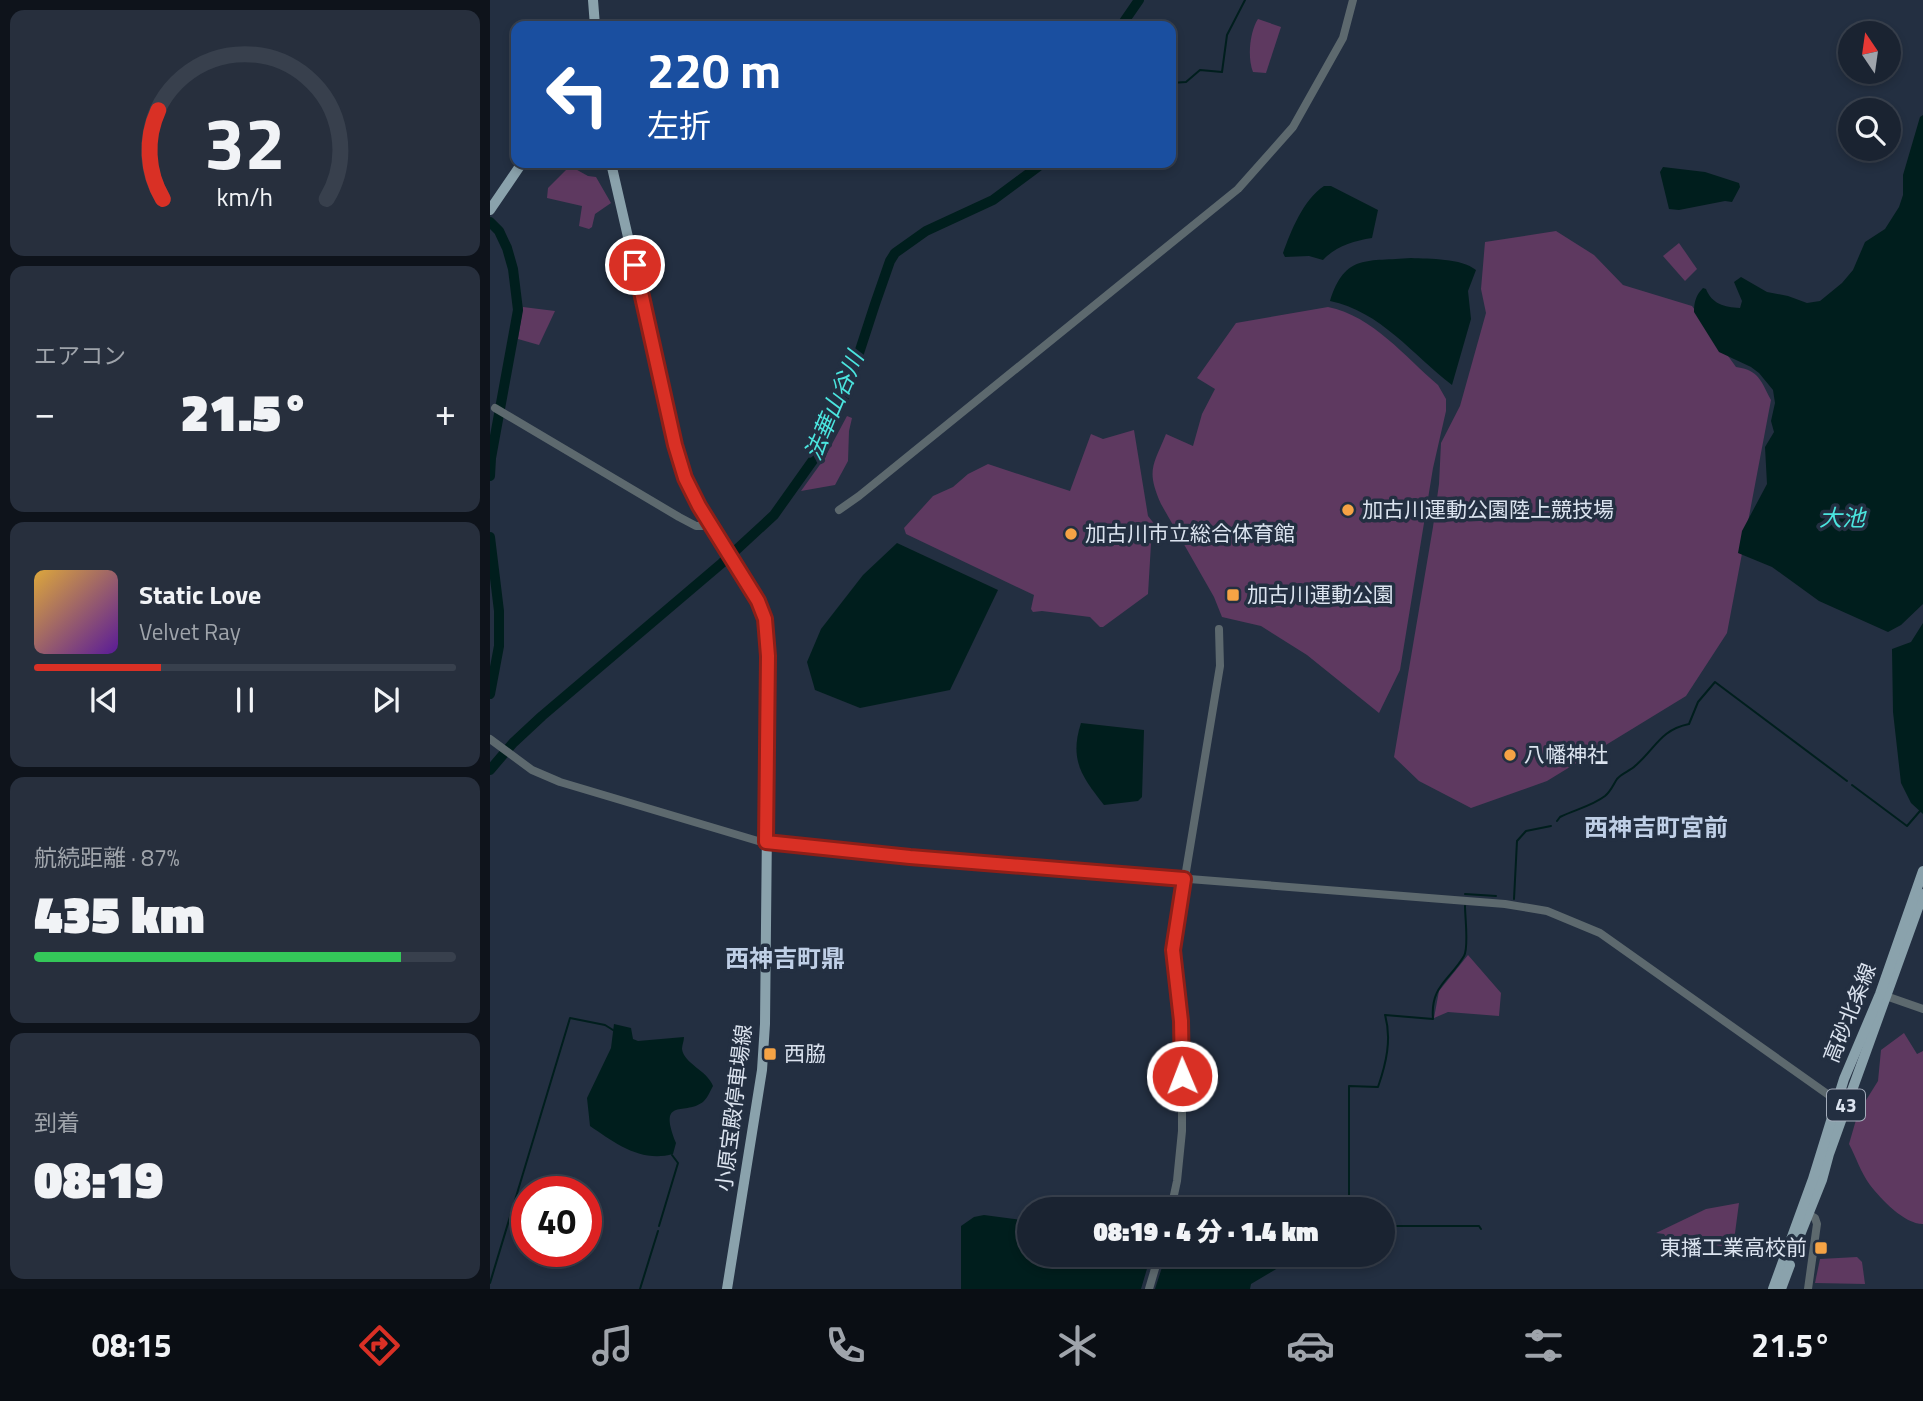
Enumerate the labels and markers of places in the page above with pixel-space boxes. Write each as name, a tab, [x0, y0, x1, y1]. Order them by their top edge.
pin	[605, 235, 665, 295]
place label: 加古川運動公園陸上競技場	[1362, 493, 1614, 525]
marker: 加古川運動公園陸上競技場	[1340, 502, 1356, 518]
place label: 加古川市立総合体育館	[1085, 517, 1295, 549]
marker: 加古川市立総合体育館	[1063, 526, 1079, 542]
place label: 加古川運動公園	[1247, 578, 1394, 610]
marker: 加古川運動公園	[1225, 587, 1241, 603]
place label: 八幡神社	[1524, 738, 1608, 770]
marker: 八幡神社	[1502, 747, 1518, 763]
place label: 西脇	[784, 1037, 826, 1069]
marker: 西脇	[762, 1046, 778, 1062]
place label: 東播工業高校前	[1660, 1231, 1807, 1263]
marker: 東播工業高校前	[1813, 1240, 1829, 1256]

